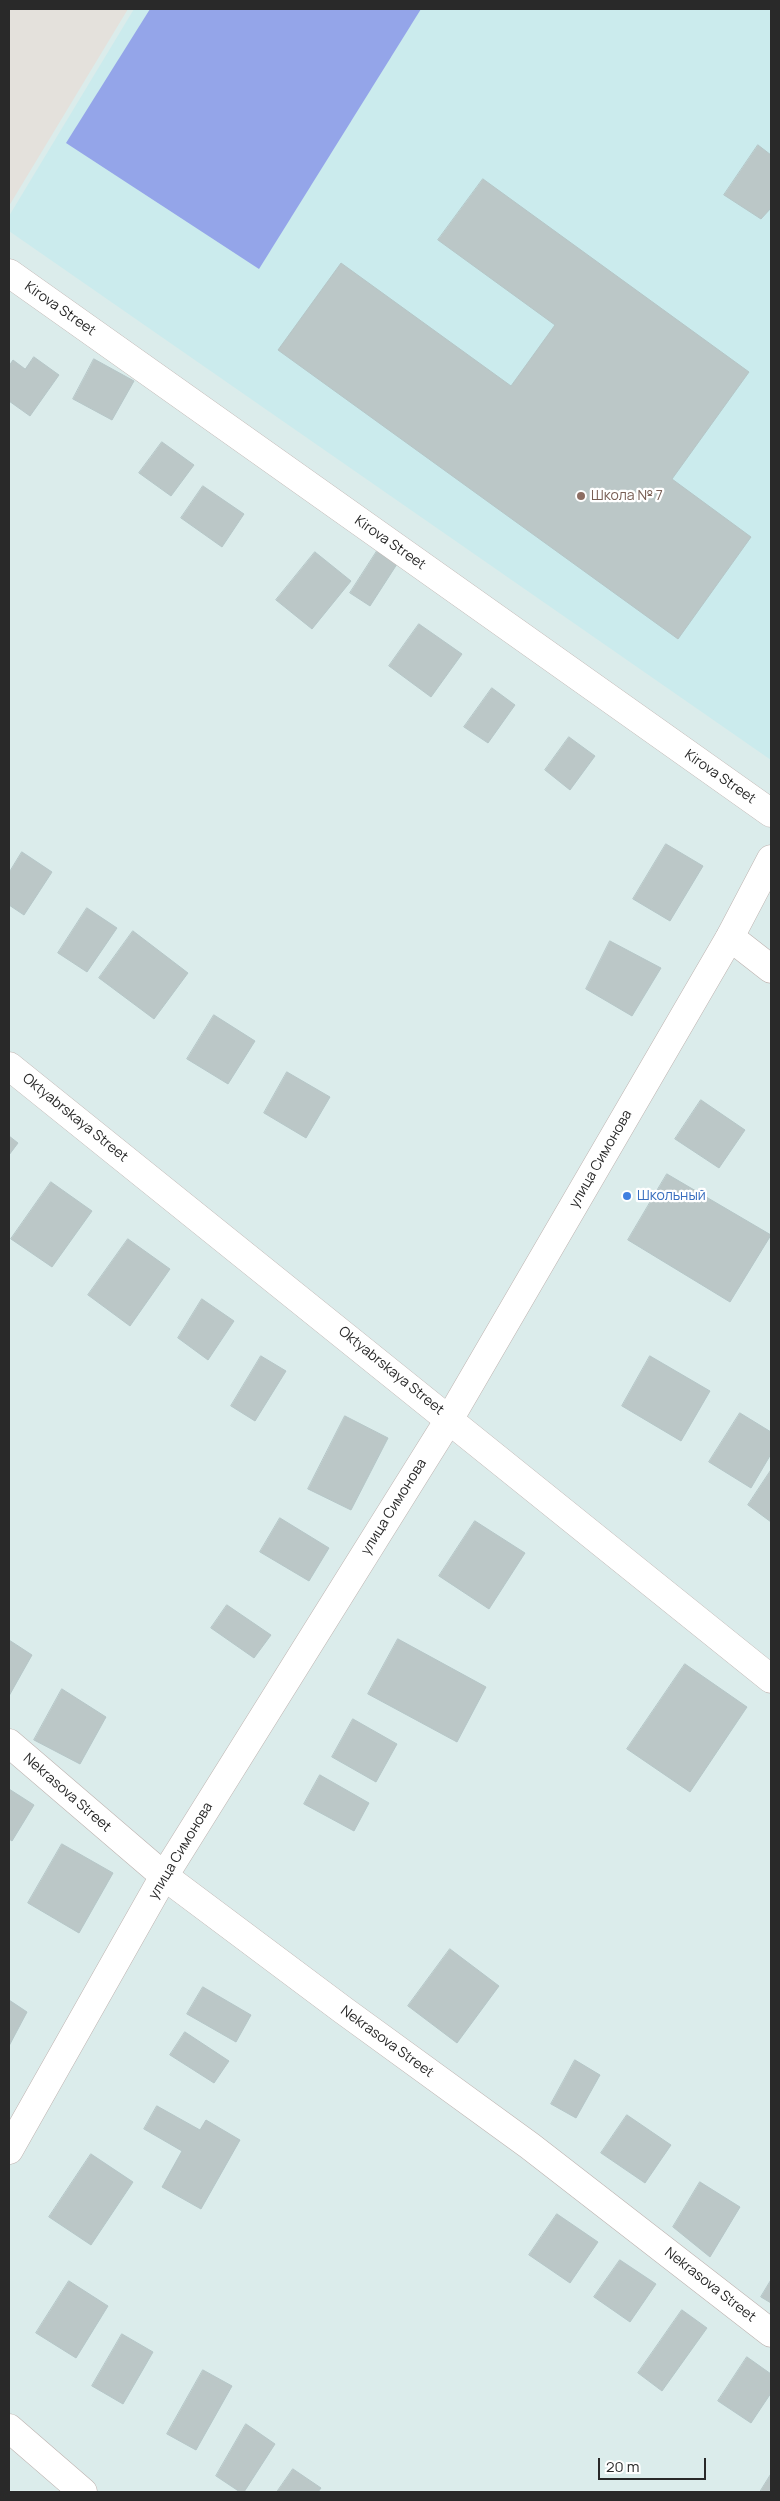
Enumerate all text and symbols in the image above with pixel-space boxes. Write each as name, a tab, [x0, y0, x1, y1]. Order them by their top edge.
street label: Kirova Street	[21, 278, 99, 340]
place label: Школа № 7	[591, 488, 663, 504]
marker: Школа № 7	[575, 490, 587, 502]
street label: Kirova Street	[351, 512, 429, 574]
street label: Kirova Street	[681, 746, 759, 808]
street label: Oktyabrskaya Street	[19, 1070, 131, 1166]
street label: улица Симонова	[566, 1107, 636, 1211]
place label: Школьный	[637, 1188, 706, 1204]
marker: Школьный	[621, 1190, 633, 1202]
street label: Oktyabrskaya Street	[335, 1323, 447, 1419]
street label: улица Симонова	[358, 1456, 430, 1558]
street label: Nekrasova Street	[20, 1750, 114, 1836]
street label: улица Симонова	[145, 1799, 217, 1903]
street label: Nekrasova Street	[337, 2003, 437, 2081]
street label: Nekrasova Street	[661, 2244, 759, 2326]
scale bar	[600, 2448, 708, 2480]
text: 20 m	[606, 2456, 639, 2477]

